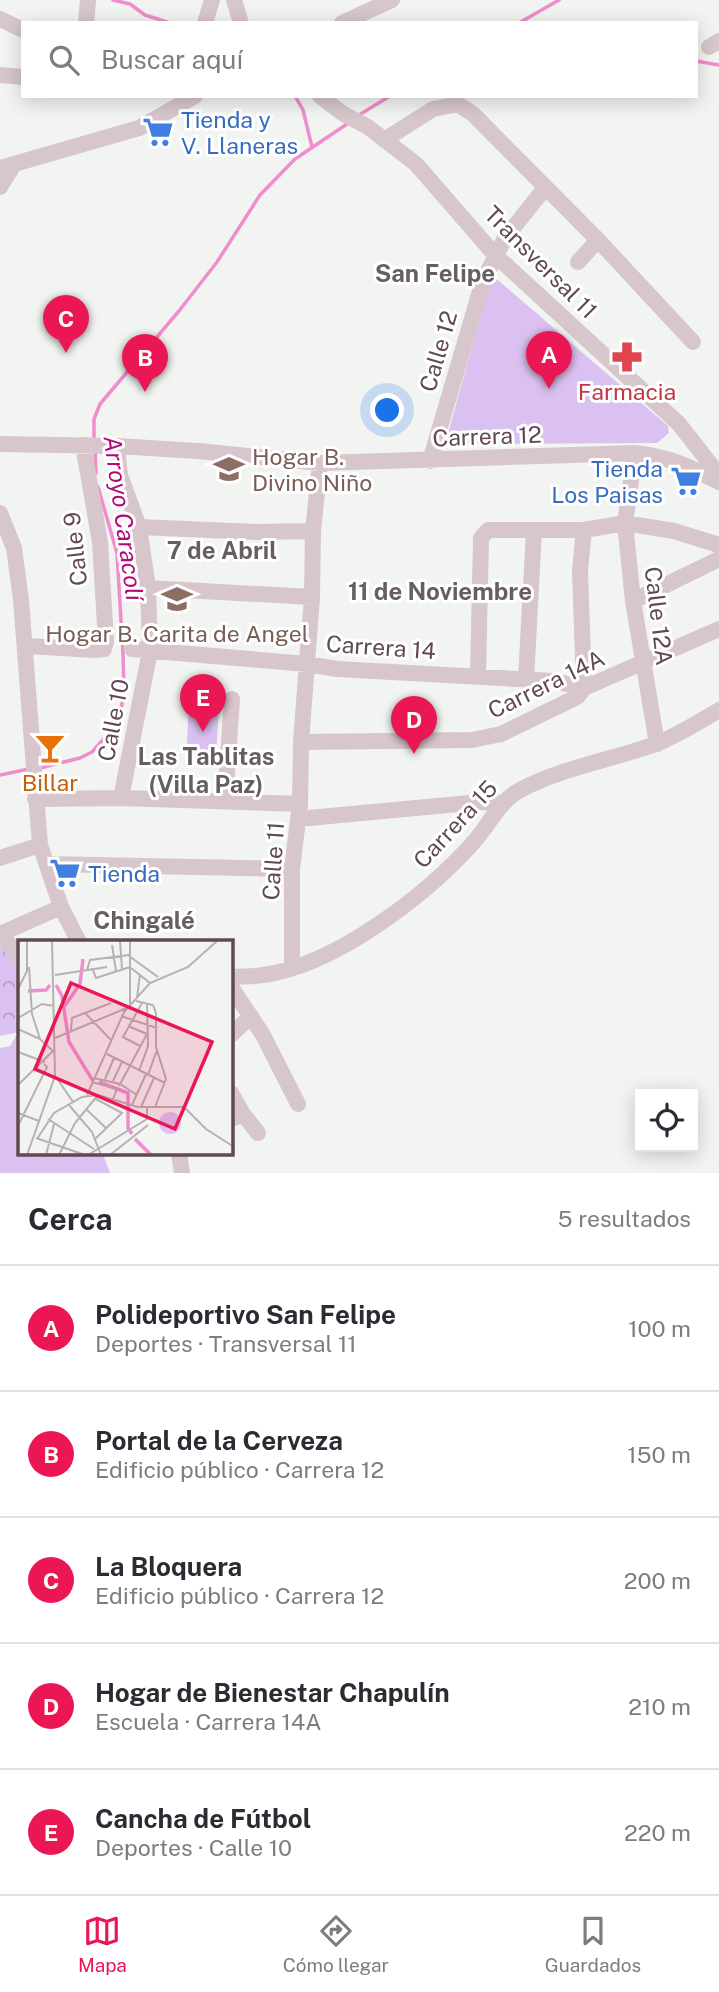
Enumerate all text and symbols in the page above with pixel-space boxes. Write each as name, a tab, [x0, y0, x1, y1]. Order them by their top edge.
search box	[21, 21, 698, 98]
icon: search	[45, 41, 83, 79]
text: Buscar aquí	[101, 44, 243, 75]
place label: Tienda y V. Llaneras	[181, 106, 298, 159]
supermarket icon: Tienda y V. Llaneras	[141, 115, 175, 149]
street label: Transversal 11	[479, 200, 603, 324]
district label: San Felipe	[375, 259, 495, 287]
pin: C	[43, 295, 89, 353]
street label: Calle 12	[414, 307, 462, 395]
pin: A	[526, 331, 572, 389]
pin: B	[122, 334, 168, 392]
pharmacy icon: Farmacia	[610, 340, 644, 374]
place label: Farmacia	[578, 378, 676, 405]
your location	[370, 393, 404, 427]
street label: Carrera 12	[432, 421, 542, 451]
water label: Arroyo Caracolí	[99, 434, 150, 604]
place label: Hogar B. Divino Niño	[252, 443, 372, 496]
school or university icon: Hogar B. Divino Niño	[212, 452, 246, 486]
place label: Tienda Los Paisas	[551, 455, 663, 508]
supermarket icon: Tienda Los Paisas	[669, 464, 703, 498]
street label: Calle 9	[58, 511, 92, 587]
district label: 7 de Abril	[167, 536, 277, 564]
street label: Calle 12A	[640, 565, 678, 667]
district label: 11 de Noviembre	[348, 577, 532, 605]
school or university icon: Hogar B. Carita de Angel	[160, 582, 194, 616]
place label: Hogar B. Carita de Angel	[45, 620, 309, 647]
street label: Carrera 14	[325, 630, 437, 664]
street label: Carrera 14A	[483, 644, 609, 724]
pin: E	[180, 674, 226, 732]
street label: Calle 10	[92, 677, 134, 763]
pin: D	[391, 696, 437, 754]
bar icon: Billar	[33, 731, 67, 765]
district label: Las Tablitas (Villa Paz)	[138, 742, 274, 798]
place label: Billar	[22, 769, 78, 796]
street label: Carrera 15	[408, 774, 502, 874]
street label: Calle 11	[257, 821, 289, 901]
supermarket icon: Tienda	[48, 856, 82, 890]
place label: Tienda	[88, 860, 160, 887]
district label: Chingalé	[93, 906, 195, 934]
inset map	[18, 940, 233, 1156]
map controls	[635, 1089, 698, 1152]
button: locate	[635, 1089, 698, 1152]
text: Cerca	[28, 1201, 113, 1237]
text: 5 resultados	[558, 1205, 691, 1232]
text: Polideportivo San Felipe	[95, 1299, 396, 1330]
text: A	[43, 1315, 59, 1342]
text: 100 m	[628, 1315, 691, 1342]
text: Deportes · Transversal 11	[95, 1330, 357, 1357]
text: Portal de la Cerveza	[95, 1425, 343, 1456]
text: B	[43, 1441, 59, 1468]
text: 150 m	[627, 1441, 691, 1468]
text: Edificio público · Carrera 12	[95, 1456, 384, 1483]
text: La Bloquera	[95, 1551, 242, 1582]
text: C	[43, 1567, 59, 1594]
text: 200 m	[624, 1567, 691, 1594]
text: Edificio público · Carrera 12	[95, 1582, 384, 1609]
text: Hogar de Bienestar Chapulín	[95, 1677, 450, 1708]
text: D	[43, 1693, 59, 1720]
text: 210 m	[628, 1693, 691, 1720]
text: Escuela · Carrera 14A	[95, 1708, 322, 1735]
text: Cancha de Fútbol	[95, 1803, 311, 1834]
text: E	[44, 1819, 58, 1846]
text: 220 m	[624, 1819, 691, 1846]
text: Deportes · Calle 10	[95, 1834, 292, 1861]
tab: Mapa	[78, 1912, 127, 1976]
tab: Cómo llegar	[283, 1912, 389, 1976]
tab: Guardados	[545, 1912, 641, 1976]

